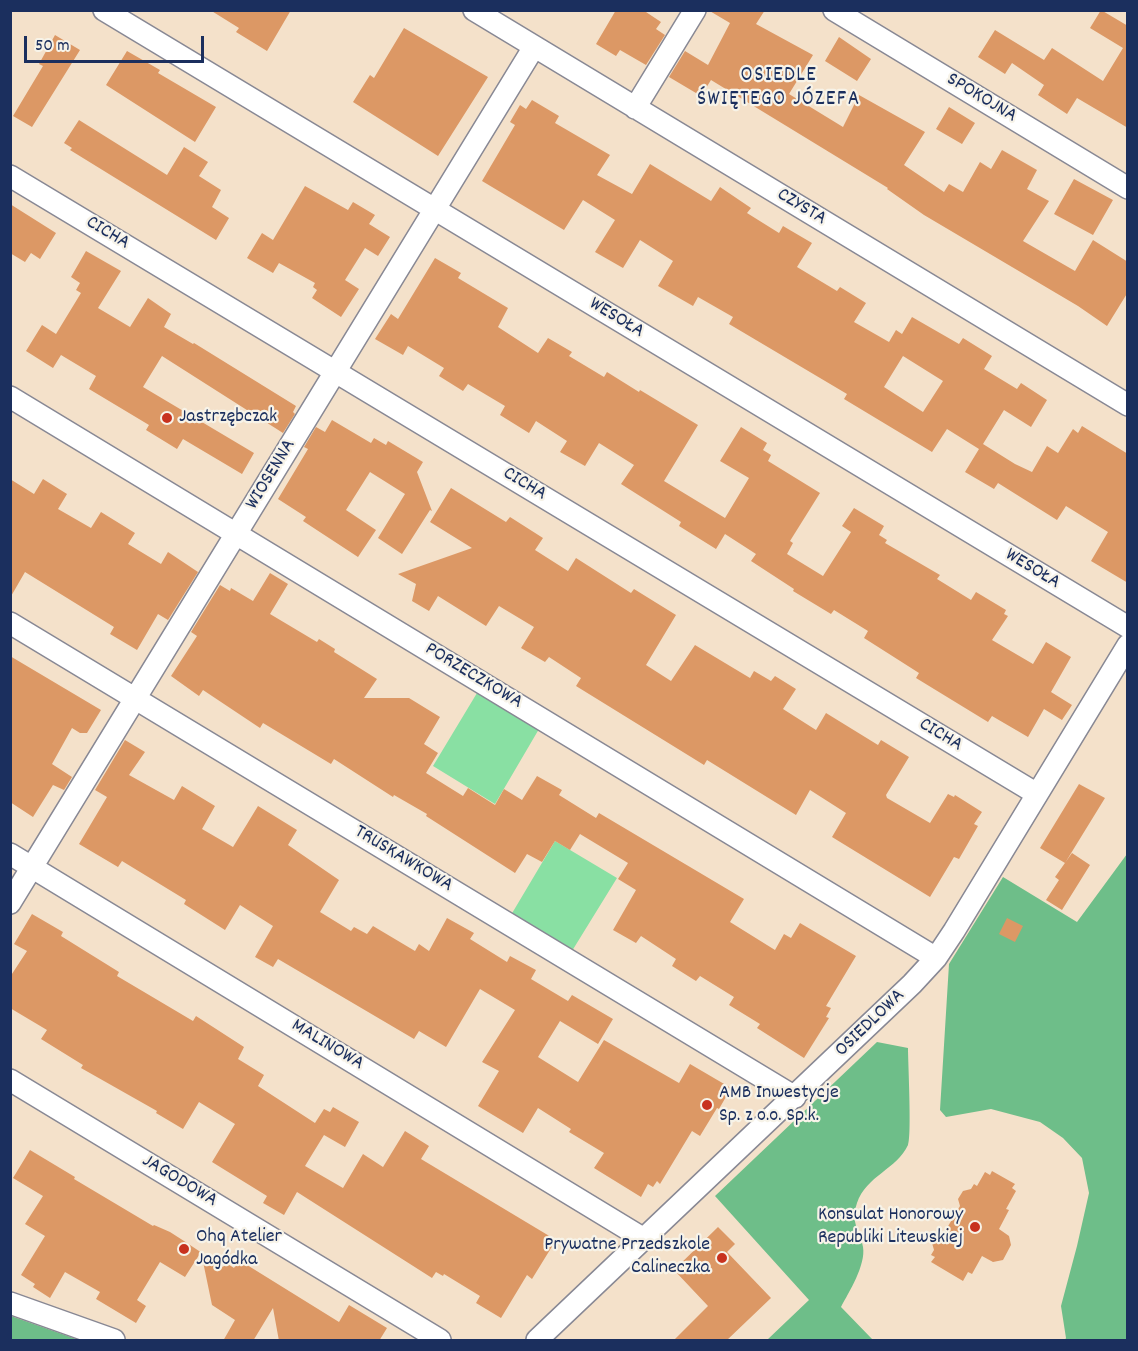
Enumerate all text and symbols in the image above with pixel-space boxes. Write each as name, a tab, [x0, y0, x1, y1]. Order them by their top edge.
scale bar	[27, 24, 207, 62]
text: 50 m	[35, 34, 70, 59]
district label: OSIEDLE ŚWIĘTEGO JÓZEFA	[697, 64, 861, 114]
street label: SPOKOJNA	[941, 69, 1021, 129]
street label: CZYSTA	[772, 184, 830, 232]
street label: CICHA	[81, 212, 133, 256]
street label: WESOŁA	[584, 293, 648, 345]
place label: Jastrzębczak	[179, 406, 277, 430]
marker: Jastrzębczak	[160, 411, 174, 425]
street label: WIOSENNA	[242, 436, 302, 514]
street label: CICHA	[498, 463, 550, 507]
street label: WESOŁA	[1000, 544, 1064, 596]
street label: PORZECZKOWA	[420, 638, 526, 716]
street label: CICHA	[914, 714, 966, 758]
street label: TRUSKAWKOWA	[349, 821, 457, 899]
street label: OSIEDLOWA	[831, 985, 911, 1063]
street label: MALINOWA	[286, 1015, 368, 1077]
place label: AMB Inwestycje Sp. z o.o. Sp.k.	[719, 1082, 839, 1129]
marker: AMB Inwestycje Sp. z o.o. Sp.k.	[700, 1098, 714, 1112]
street label: JAGODOWA	[137, 1150, 221, 1214]
place label: Konsulat Honorowy Republiki Litewskiej	[818, 1204, 963, 1251]
marker: Konsulat Honorowy Republiki Litewskiej	[968, 1220, 982, 1234]
place label: Ohq Atelier Jagódka	[196, 1226, 282, 1273]
place label: Prywatne Przedszkole Calineczka	[544, 1234, 710, 1281]
marker: Ohq Atelier Jagódka	[177, 1242, 191, 1256]
marker: Prywatne Przedszkole Calineczka	[715, 1251, 729, 1265]

